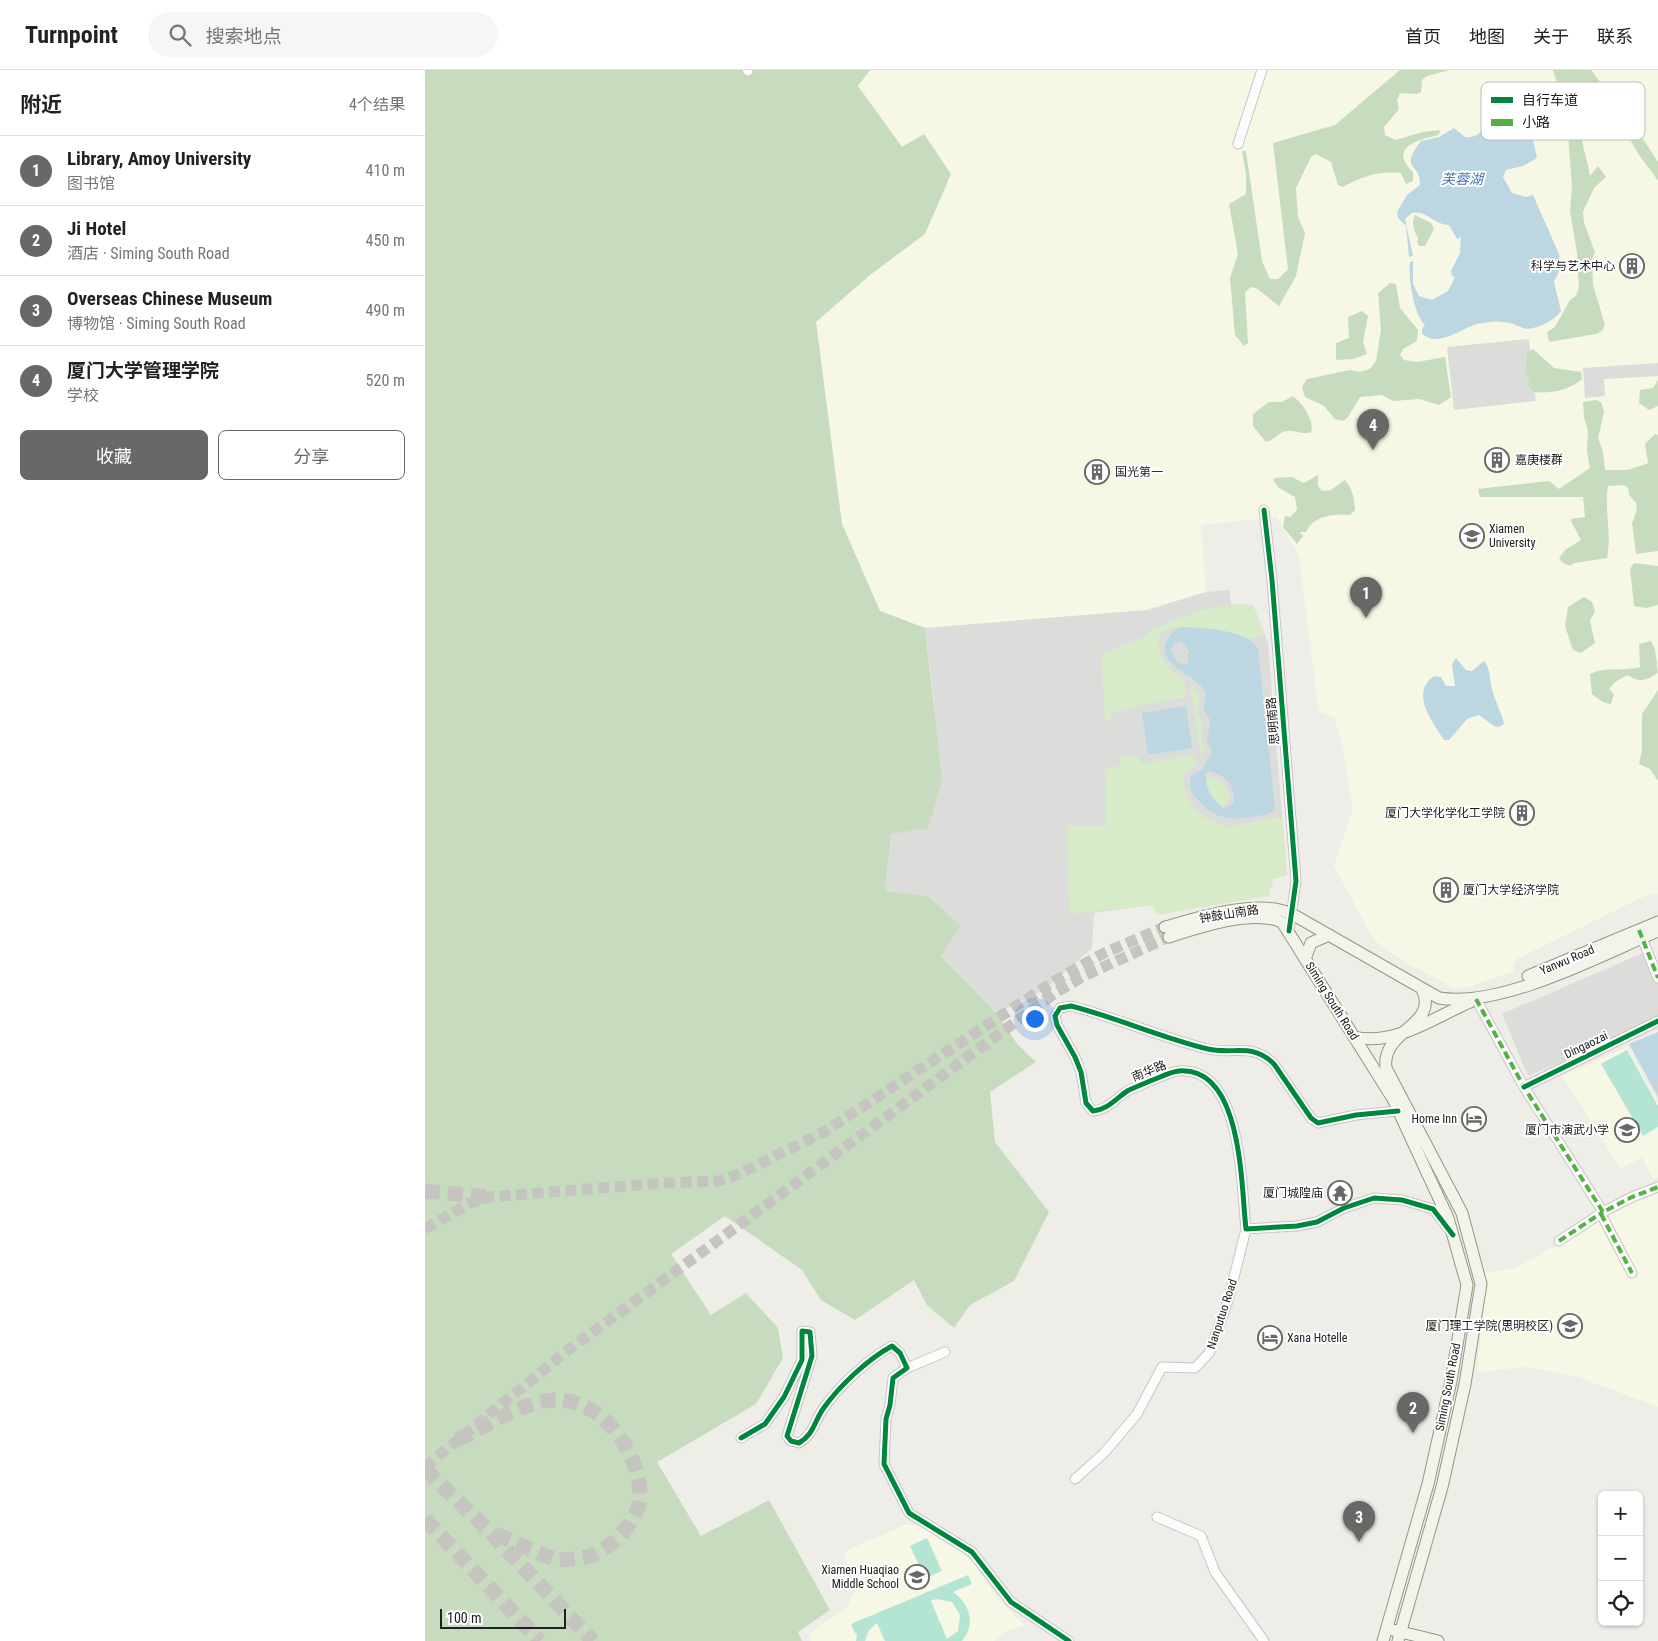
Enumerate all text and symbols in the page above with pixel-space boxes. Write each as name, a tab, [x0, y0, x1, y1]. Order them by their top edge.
search box	[148, 12, 498, 57]
text: Turnpoint	[25, 21, 118, 49]
icon: search	[166, 21, 194, 49]
text: 搜索地点	[206, 25, 282, 48]
text: 首页	[1405, 26, 1441, 47]
text: 地图	[1469, 26, 1505, 47]
text: 关于	[1533, 26, 1569, 47]
text: 联系	[1597, 26, 1633, 47]
legend	[1481, 82, 1645, 140]
text: 自行车道	[1522, 92, 1578, 108]
text: 附近	[20, 93, 62, 117]
text: 4个结果	[349, 95, 405, 114]
text: 小路	[1522, 114, 1550, 130]
text: Library, Amoy University	[67, 147, 251, 170]
text: 1	[32, 161, 40, 180]
text: 410 m	[366, 161, 405, 180]
water label: 芙蓉湖	[1441, 171, 1485, 187]
text: 图书馆	[67, 174, 115, 193]
text: Ji Hotel	[67, 217, 126, 240]
text: 2	[32, 231, 40, 250]
text: 450 m	[366, 231, 405, 250]
text: 酒店 · Siming South Road	[67, 244, 230, 263]
building icon: 科学与艺术中心	[1619, 253, 1645, 279]
place label: 科学与艺术中心	[1531, 259, 1615, 273]
text: Overseas Chinese Museum	[67, 287, 272, 310]
text: 3	[32, 301, 40, 320]
text: 490 m	[366, 301, 405, 320]
text: 博物馆 · Siming South Road	[67, 314, 246, 333]
text: 厦门大学管理学院	[67, 359, 219, 382]
text: 4	[32, 371, 40, 390]
text: 520 m	[366, 371, 405, 390]
text: 学校	[67, 386, 99, 405]
pin: 4	[1357, 409, 1389, 450]
button: 收藏	[20, 430, 208, 480]
button: 分享	[218, 430, 405, 480]
building icon: 嘉庚楼群	[1484, 447, 1510, 473]
place label: 嘉庚楼群	[1515, 453, 1563, 467]
building icon: 国光第一	[1084, 459, 1110, 485]
place label: 国光第一	[1115, 465, 1163, 479]
place label: Xiamen University	[1489, 522, 1535, 550]
school or university icon: Xiamen University	[1459, 523, 1485, 549]
pin: 1	[1350, 577, 1382, 618]
street label: 思明南路	[1264, 696, 1282, 746]
building icon: 厦门大学化学化工学院	[1509, 800, 1535, 826]
place label: 厦门大学化学化工学院	[1385, 806, 1505, 820]
building icon: 厦门大学经济学院	[1433, 877, 1459, 903]
place label: 厦门大学经济学院	[1463, 883, 1559, 897]
street label: 钟鼓山南路	[1198, 902, 1260, 926]
street label: Yanwu Road	[1538, 942, 1596, 978]
street label: Siming South Road	[1302, 959, 1362, 1043]
your location	[1022, 1006, 1048, 1032]
street label: Dingaozai	[1562, 1028, 1610, 1062]
street label: 南华路	[1130, 1058, 1168, 1084]
hotel icon: Home Inn	[1461, 1106, 1487, 1132]
place label: Home Inn	[1411, 1112, 1457, 1126]
school or university icon: 厦门市演武小学	[1614, 1117, 1640, 1143]
place label: 厦门市演武小学	[1525, 1123, 1609, 1137]
temple icon: 厦门城隍庙	[1327, 1180, 1353, 1206]
place label: 厦门城隍庙	[1263, 1186, 1323, 1200]
street label: Nanputuo Road	[1204, 1277, 1240, 1351]
school or university icon: 厦门理工学院(思明校区)	[1557, 1313, 1583, 1339]
place label: 厦门理工学院(思明校区)	[1425, 1319, 1553, 1333]
hotel icon: Xana Hotelle	[1257, 1325, 1283, 1351]
place label: Xana Hotelle	[1287, 1331, 1348, 1345]
street label: Siming South Road	[1433, 1342, 1463, 1432]
pin: 2	[1397, 1392, 1429, 1433]
map controls	[1598, 1491, 1643, 1626]
button: +	[1598, 1491, 1643, 1536]
pin: 3	[1343, 1501, 1375, 1542]
button: −	[1598, 1536, 1643, 1581]
place label: Xiamen Huaqiao Middle School	[821, 1563, 899, 1591]
school or university icon: Xiamen Huaqiao Middle School	[904, 1564, 930, 1590]
button: locate	[1598, 1581, 1643, 1626]
scale bar	[440, 1606, 566, 1629]
text: 100 m	[447, 1610, 482, 1626]

